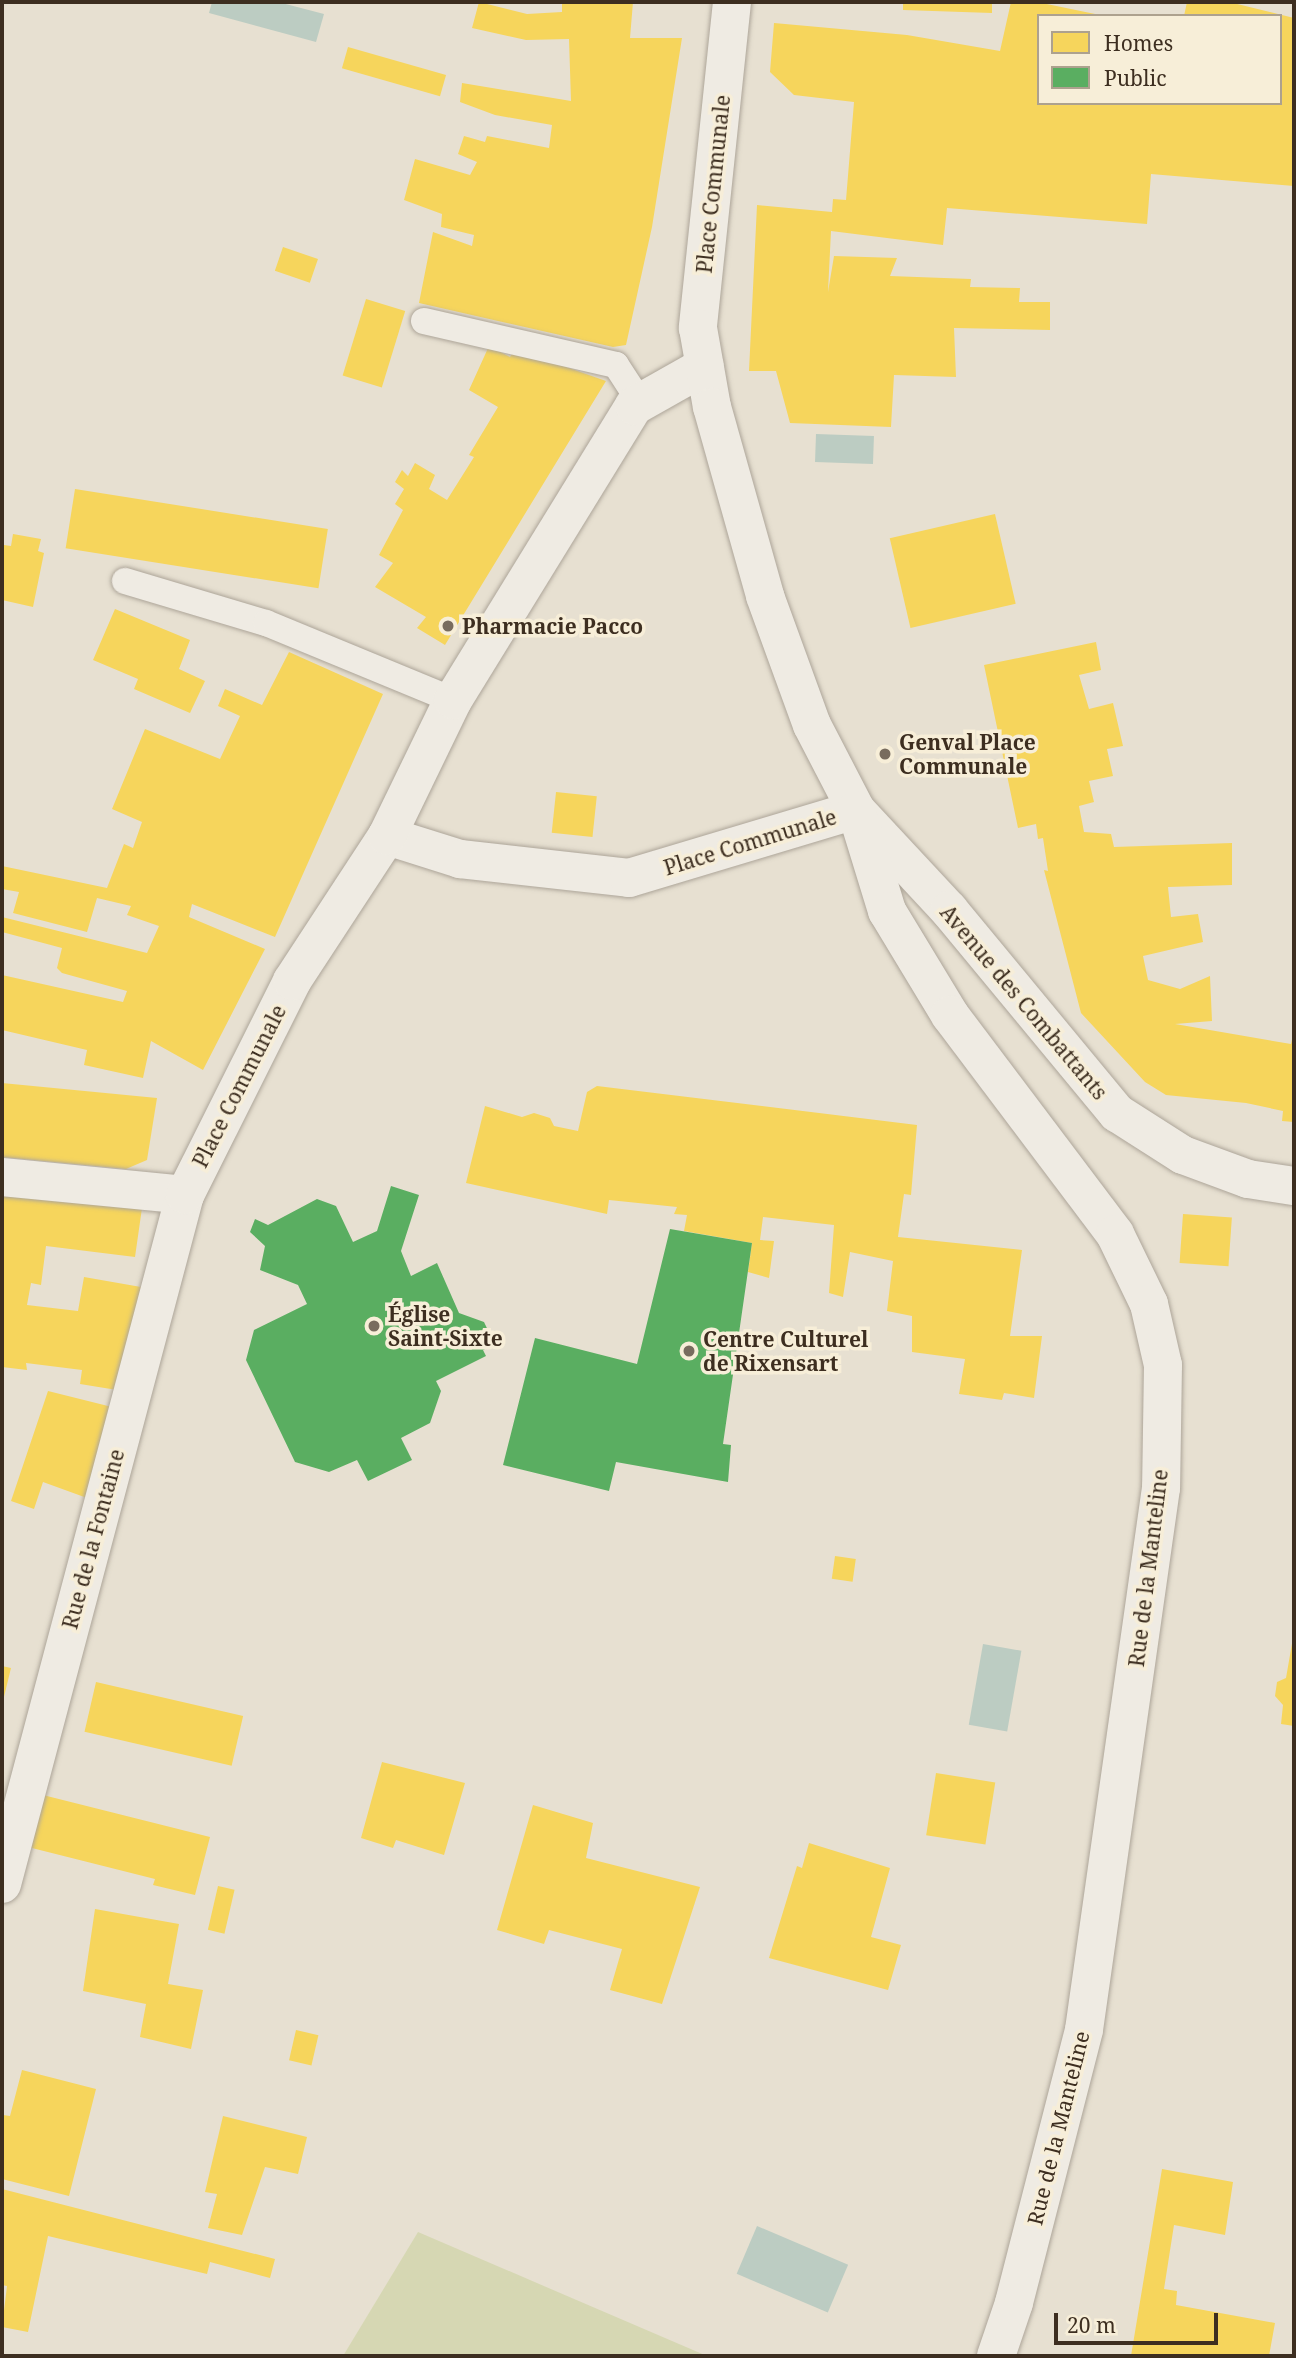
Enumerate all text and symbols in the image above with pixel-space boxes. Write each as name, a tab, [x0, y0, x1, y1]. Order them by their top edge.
legend	[1037, 14, 1282, 105]
text: Homes	[1104, 29, 1173, 57]
text: Public	[1104, 64, 1166, 92]
street label: Place Communale	[691, 94, 735, 274]
place label: Pharmacie Pacco	[462, 613, 643, 639]
marker: Pharmacie Pacco	[440, 618, 456, 634]
place label: Genval Place Communale	[899, 729, 1036, 779]
marker: Genval Place Communale	[877, 746, 893, 762]
street label: Place Communale	[661, 804, 839, 880]
street label: Avenue des Combattants	[935, 900, 1113, 1104]
street label: Place Communale	[187, 1000, 291, 1172]
place label: Église Saint-Sixte	[388, 1301, 503, 1351]
marker: Église Saint-Sixte	[366, 1318, 382, 1334]
place label: Centre Culturel de Rixensart	[703, 1326, 868, 1376]
marker: Centre Culturel de Rixensart	[681, 1343, 697, 1359]
street label: Rue de la Fontaine	[57, 1446, 129, 1632]
street label: Rue de la Manteline	[1123, 1468, 1173, 1668]
street label: Rue de la Manteline	[1022, 2028, 1094, 2228]
scale bar	[1058, 2298, 1222, 2342]
text: 20 m	[1067, 2311, 1116, 2339]

